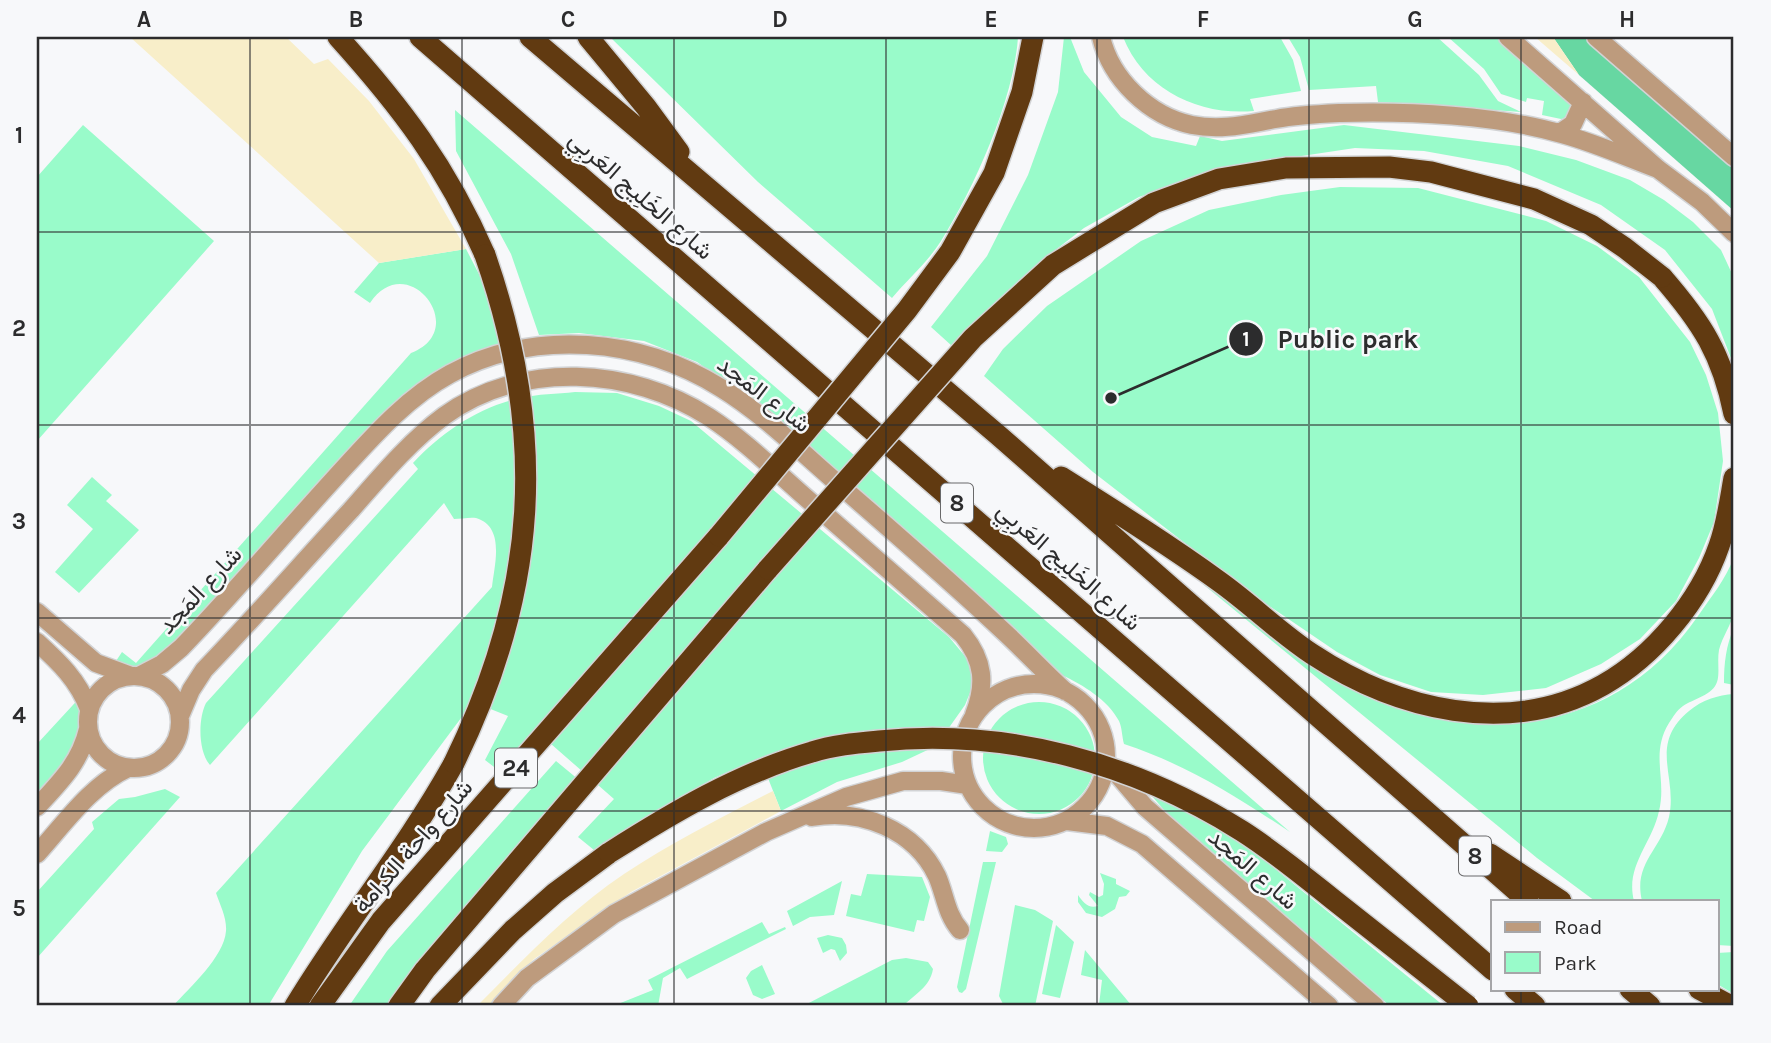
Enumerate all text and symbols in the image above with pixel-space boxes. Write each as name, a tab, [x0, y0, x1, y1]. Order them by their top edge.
text: A	[137, 6, 151, 33]
text: B	[349, 6, 363, 33]
text: C	[561, 6, 575, 33]
text: D	[772, 6, 788, 33]
text: E	[984, 6, 998, 33]
text: F	[1197, 6, 1209, 33]
text: G	[1407, 6, 1423, 33]
text: H	[1619, 6, 1635, 33]
text: 1	[15, 122, 23, 149]
street label: شارع الخَلِيج العَربِي	[560, 125, 719, 269]
text: 2	[12, 315, 26, 342]
callout: Public park	[1228, 315, 1432, 362]
text: Public park	[1278, 324, 1418, 355]
text: 1	[1242, 327, 1250, 351]
street label: شارع المَجد	[711, 350, 816, 440]
road number: 8	[941, 484, 973, 523]
street label: شارع الخَلِيج العَربِي	[988, 496, 1147, 640]
text: 3	[12, 508, 26, 535]
street label: شارع المَجد	[152, 540, 249, 641]
text: 4	[12, 702, 26, 729]
road number: 24	[495, 748, 537, 788]
street label: شارع واحة الكرامة	[347, 774, 480, 920]
street label: شارع المَجد	[1201, 823, 1303, 917]
road number: 8	[1459, 836, 1491, 876]
text: 5	[12, 895, 26, 922]
legend	[1491, 900, 1718, 990]
text: Road	[1554, 915, 1602, 939]
text: Park	[1554, 951, 1597, 975]

